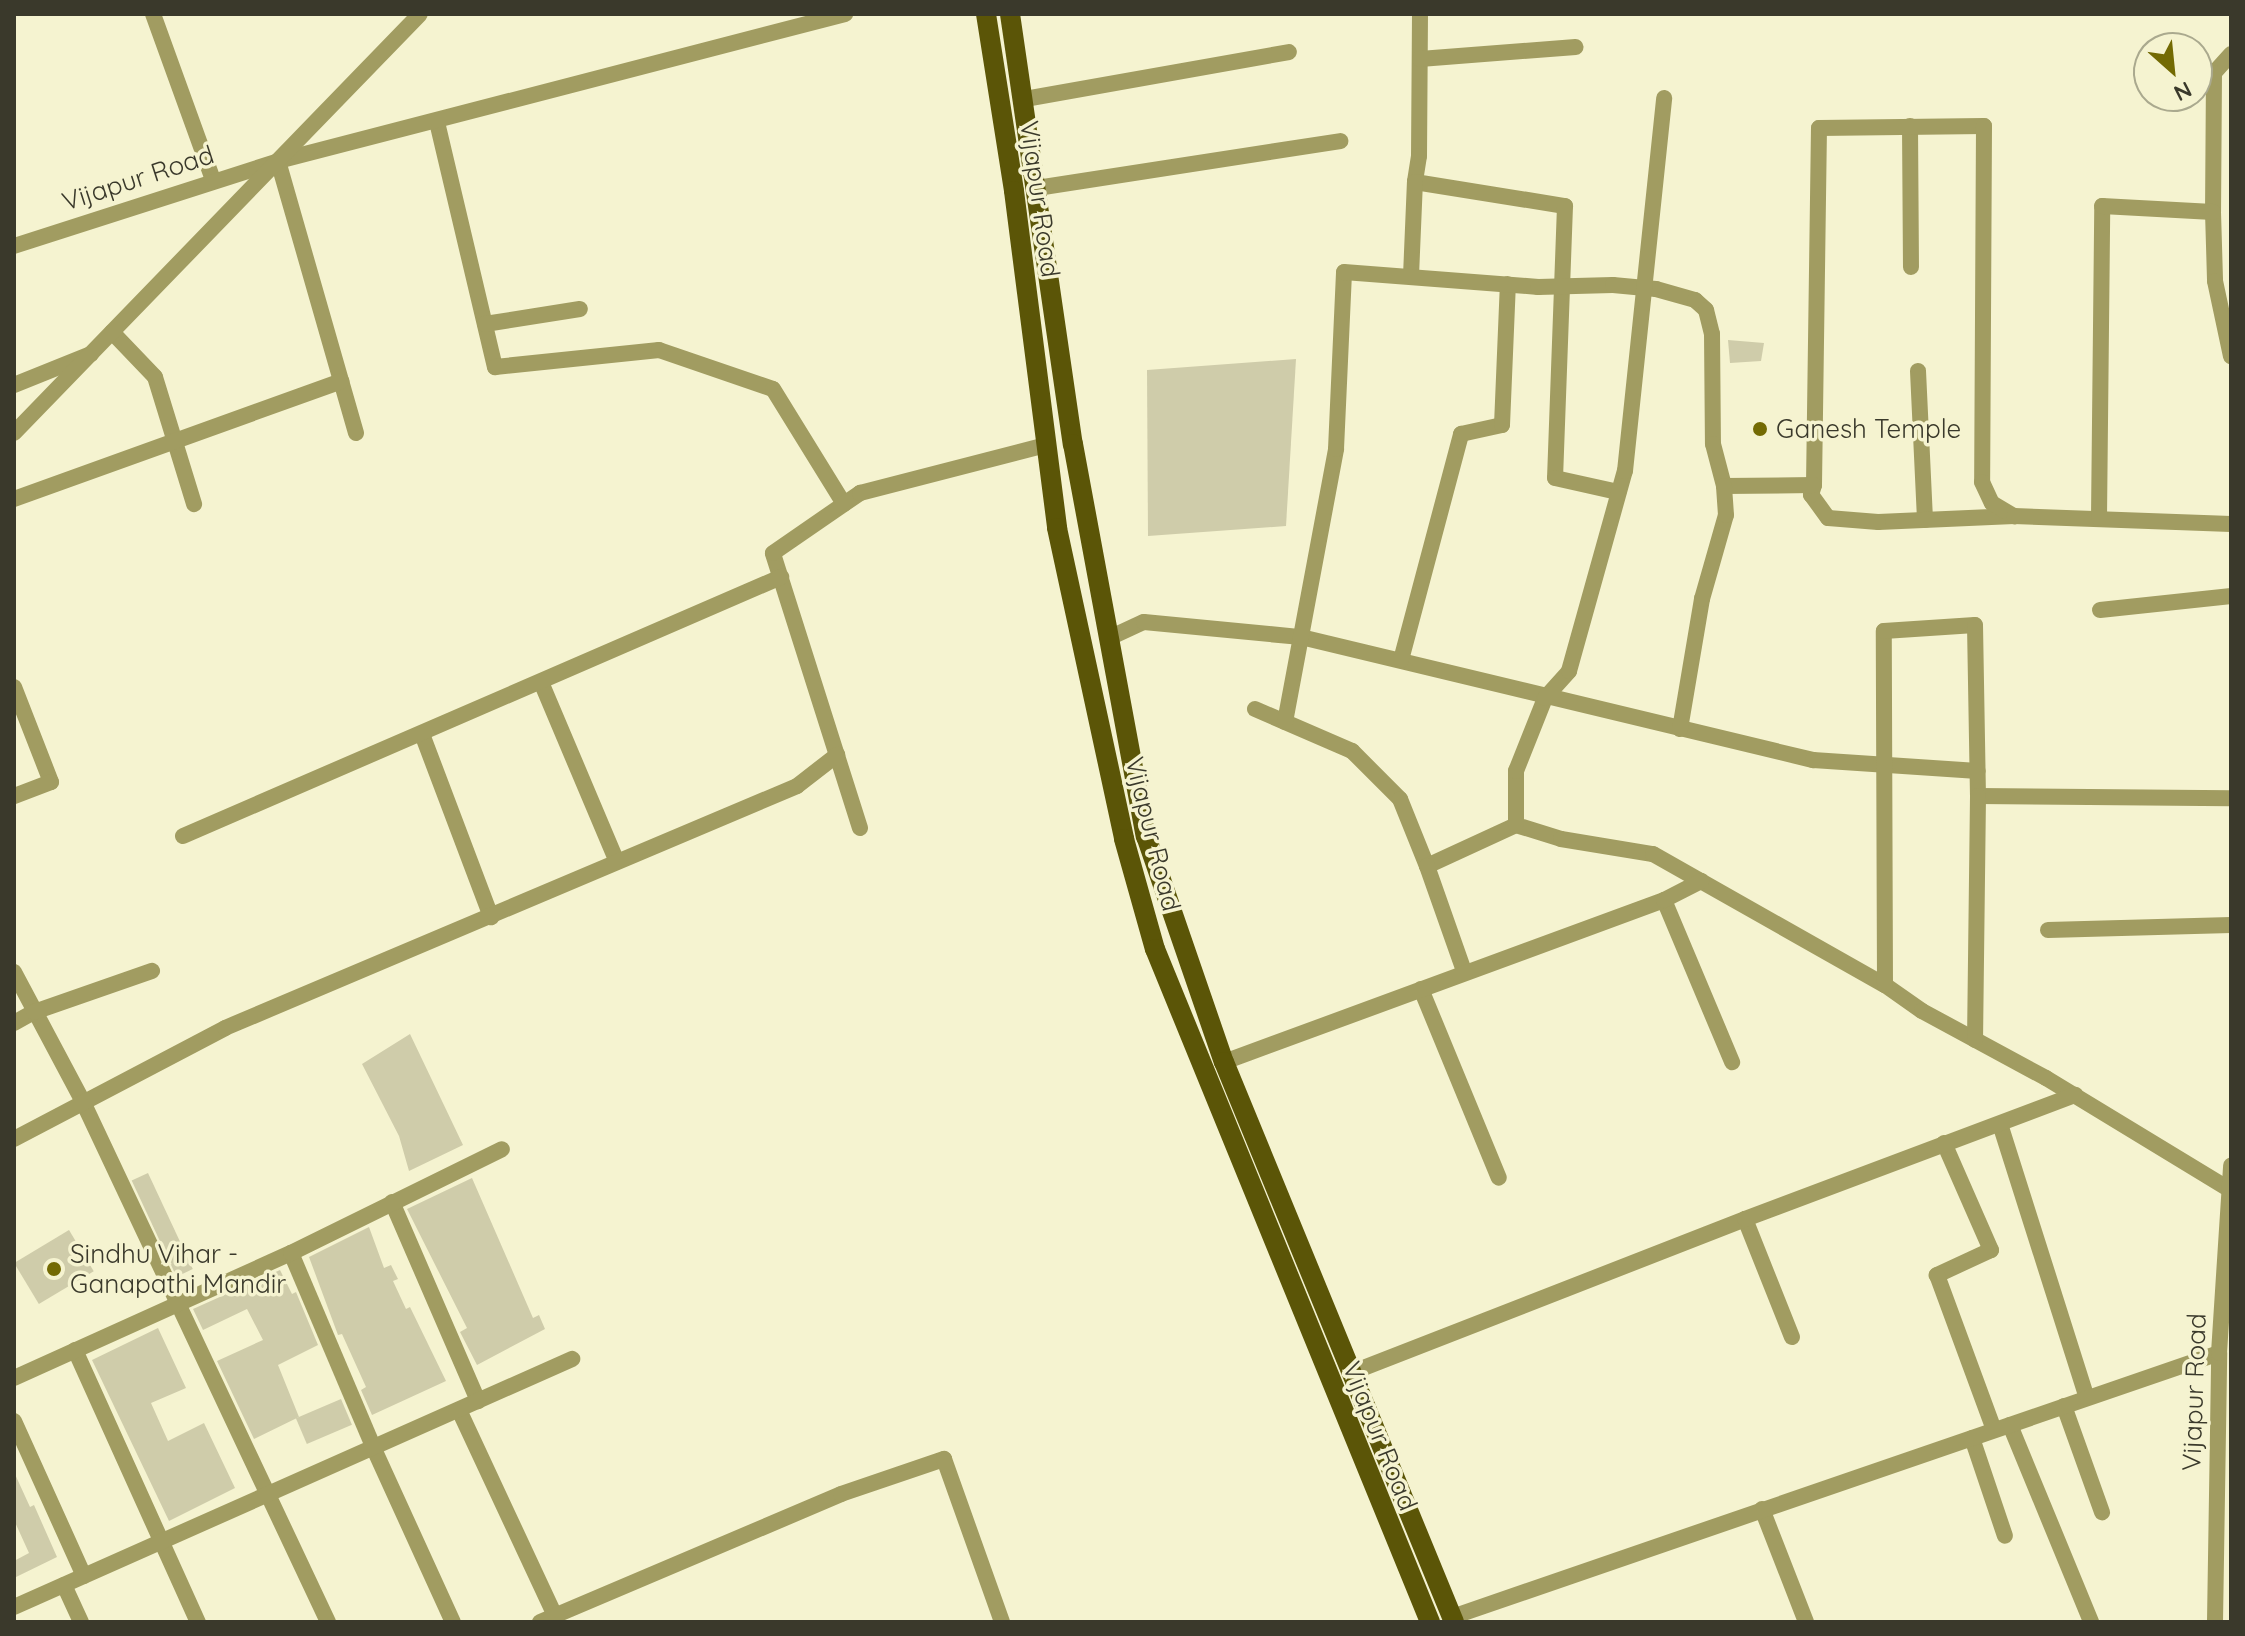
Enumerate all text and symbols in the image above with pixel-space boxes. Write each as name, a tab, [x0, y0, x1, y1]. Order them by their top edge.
north arrow	[2133, 32, 2213, 112]
text: N	[2169, 75, 2197, 108]
street label: Vijapur Road	[1014, 119, 1066, 279]
street label: Vijapur Road	[58, 139, 218, 217]
place label: Ganesh Temple	[1776, 413, 1961, 445]
marker: Ganesh Temple	[1751, 420, 1769, 438]
street label: Vijapur Road	[1119, 754, 1187, 914]
place label: Sindhu Vihar - Ganapathi Mandir	[70, 1238, 286, 1300]
marker: Sindhu Vihar - Ganapathi Mandir	[45, 1260, 63, 1278]
street label: Vijapur Road	[2176, 1313, 2212, 1471]
street label: Vijapur Road	[1336, 1357, 1424, 1515]

